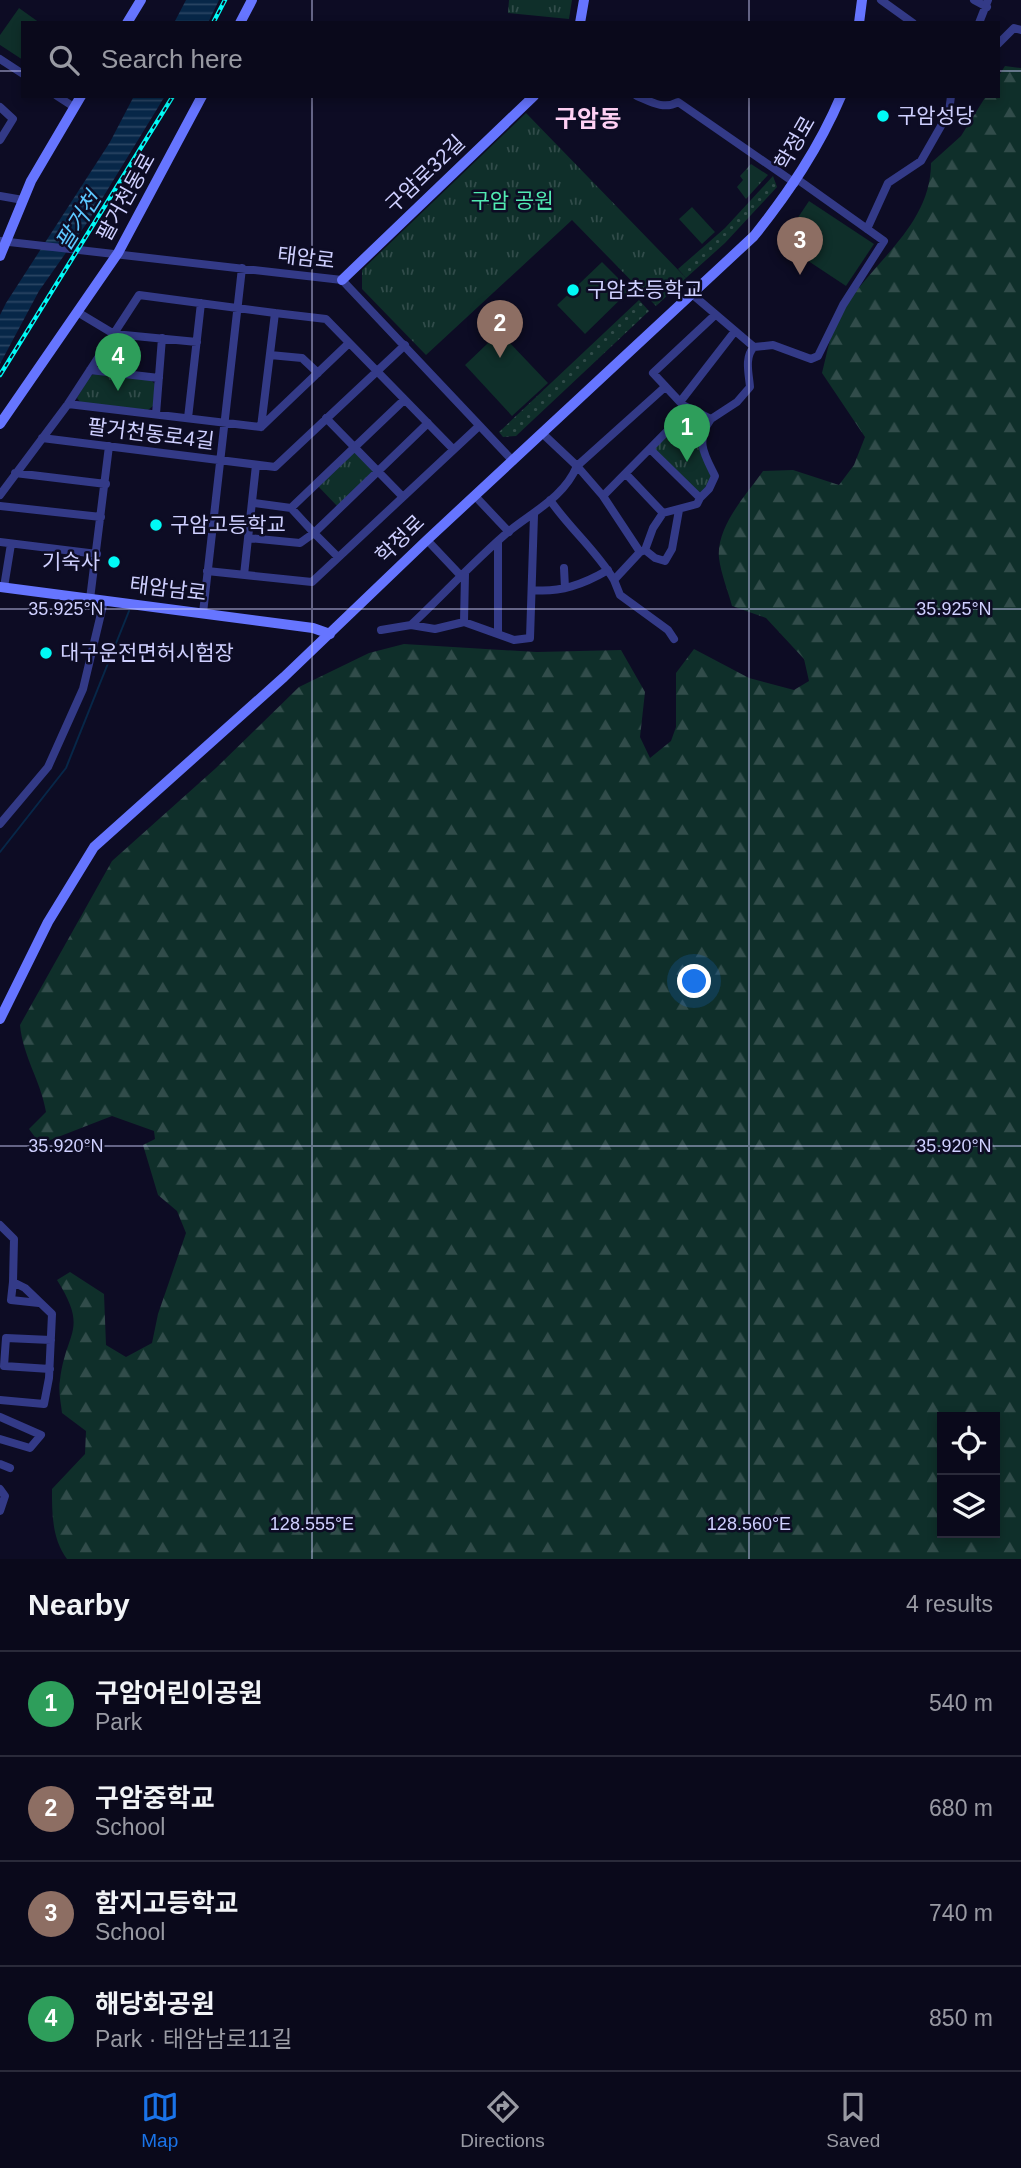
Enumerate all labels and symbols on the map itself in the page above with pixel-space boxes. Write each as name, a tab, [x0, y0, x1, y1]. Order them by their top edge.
place label: 구암성당	[897, 104, 974, 127]
district label: 구암동	[555, 105, 621, 132]
marker: 구암성당	[875, 108, 891, 124]
street label: 학정로	[770, 112, 819, 174]
street label: 구암로32길	[380, 130, 469, 217]
street label: 팔거천동로	[92, 149, 159, 245]
water label: 팔거천	[50, 185, 107, 255]
park label: 구암 공원	[470, 189, 554, 212]
pin: 3	[777, 217, 823, 275]
street label: 태암로	[276, 243, 336, 272]
place label: 구암초등학교	[587, 278, 703, 301]
marker: 구암초등학교	[565, 282, 581, 298]
pin: 2	[477, 300, 523, 358]
pin: 4	[95, 333, 141, 391]
pin: 1	[664, 404, 710, 462]
street label: 팔거천동로4길	[86, 414, 216, 453]
street label: 학정로	[371, 510, 428, 567]
place label: 구암고등학교	[170, 513, 286, 536]
marker: 구암고등학교	[148, 517, 164, 533]
place label: 기숙사	[42, 550, 100, 573]
marker: 기숙사	[106, 554, 122, 570]
street label: 태암남로	[128, 572, 208, 605]
text: 35.925°N	[28, 599, 104, 619]
text: 35.925°N	[916, 599, 992, 619]
place label: 대구운전면허시험장	[60, 641, 234, 664]
marker: 대구운전면허시험장	[38, 645, 54, 661]
your location	[677, 964, 711, 998]
text: 35.920°N	[28, 1136, 104, 1156]
text: 35.920°N	[916, 1136, 992, 1156]
text: 128.555°E	[270, 1514, 354, 1534]
text: 128.560°E	[707, 1514, 791, 1534]

